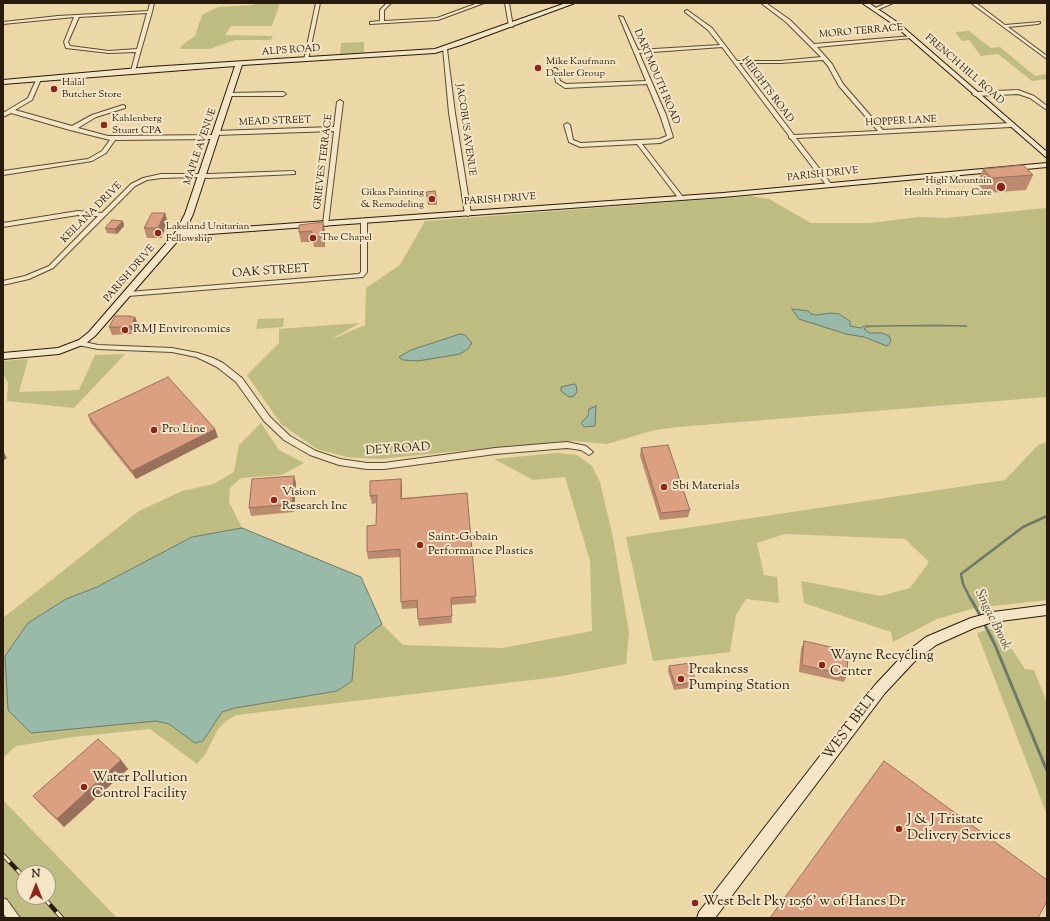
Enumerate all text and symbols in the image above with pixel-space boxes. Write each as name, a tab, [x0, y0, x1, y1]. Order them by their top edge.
street label: MORO TERRACE	[818, 22, 904, 42]
street label: DARTMOUTH ROAD	[630, 27, 682, 127]
street label: FRENCH HILL ROAD	[922, 32, 1006, 108]
street label: ALPS ROAD	[261, 43, 321, 59]
street label: HEIGHTS ROAD	[738, 55, 796, 125]
place label: Mike Kaufmann Dealer Group	[546, 56, 616, 80]
marker: Mike Kaufmann Dealer Group	[533, 63, 543, 73]
place label: Halal Butcher Store	[62, 77, 122, 100]
street label: JACOBUS AVENUE	[453, 83, 477, 177]
marker: Halal Butcher Store	[49, 84, 59, 94]
street label: MAPLE AVENUE	[182, 107, 220, 187]
place label: Kahlenberg Stuart CPA	[112, 113, 162, 136]
street label: GRIEVES TERRACE	[312, 114, 336, 210]
street label: HOPPER LANE	[865, 114, 937, 130]
street label: MEAD STREET	[238, 115, 312, 129]
marker: Kahlenberg Stuart CPA	[99, 120, 109, 130]
street label: PARISH DRIVE	[787, 165, 859, 185]
place label: High Mountain Health Primary Care	[904, 175, 992, 198]
street label: KEILANA DRIVE	[59, 180, 125, 246]
marker: High Mountain Health Primary Care	[995, 181, 1007, 193]
place label: Gikas Painting & Remodeling	[361, 187, 424, 210]
street label: PARISH DRIVE	[464, 192, 536, 208]
marker: Gikas Painting & Remodeling	[427, 194, 437, 204]
place label: Lakeland Unitarian Fellowship	[166, 221, 249, 244]
marker: Lakeland Unitarian Fellowship	[153, 228, 163, 238]
place label: The Chapel	[321, 232, 372, 244]
marker: The Chapel	[308, 233, 318, 243]
street label: PARISH DRIVE	[102, 243, 158, 305]
street label: OAK STREET	[232, 262, 310, 282]
place label: RMJ Environomics	[133, 323, 230, 337]
marker: RMJ Environomics	[120, 325, 130, 335]
place label: Pro Line	[162, 423, 205, 437]
marker: Pro Line	[149, 425, 159, 435]
street label: DEY ROAD	[365, 441, 431, 459]
place label: Sbi Materials	[672, 480, 739, 494]
marker: Sbi Materials	[659, 482, 669, 492]
place label: Vision Research Inc	[282, 486, 347, 514]
marker: Vision Research Inc	[269, 495, 279, 505]
place label: Saint-Gobain Performance Plastics	[428, 531, 533, 559]
marker: Saint-Gobain Performance Plastics	[415, 540, 425, 550]
water label: Singac Brook	[971, 587, 1013, 653]
place label: Wayne Recycling Center	[830, 649, 934, 682]
marker: Wayne Recycling Center	[817, 660, 827, 670]
place label: Preakness Pumping Station	[689, 663, 790, 696]
marker: Preakness Pumping Station	[676, 674, 686, 684]
street label: WEST BELT	[820, 690, 882, 764]
place label: Water Pollution Control Facility	[92, 771, 188, 804]
marker: Water Pollution Control Facility	[79, 782, 89, 792]
place label: J & J Tristate Delivery Services	[907, 813, 1011, 846]
marker: J & J Tristate Delivery Services	[894, 824, 904, 834]
north arrow	[16, 865, 56, 905]
text: N	[32, 866, 40, 882]
place label: West Belt Pky 1056' w of Hanes Dr	[703, 895, 905, 911]
marker: West Belt Pky 1056' w of Hanes Dr	[690, 898, 700, 908]

